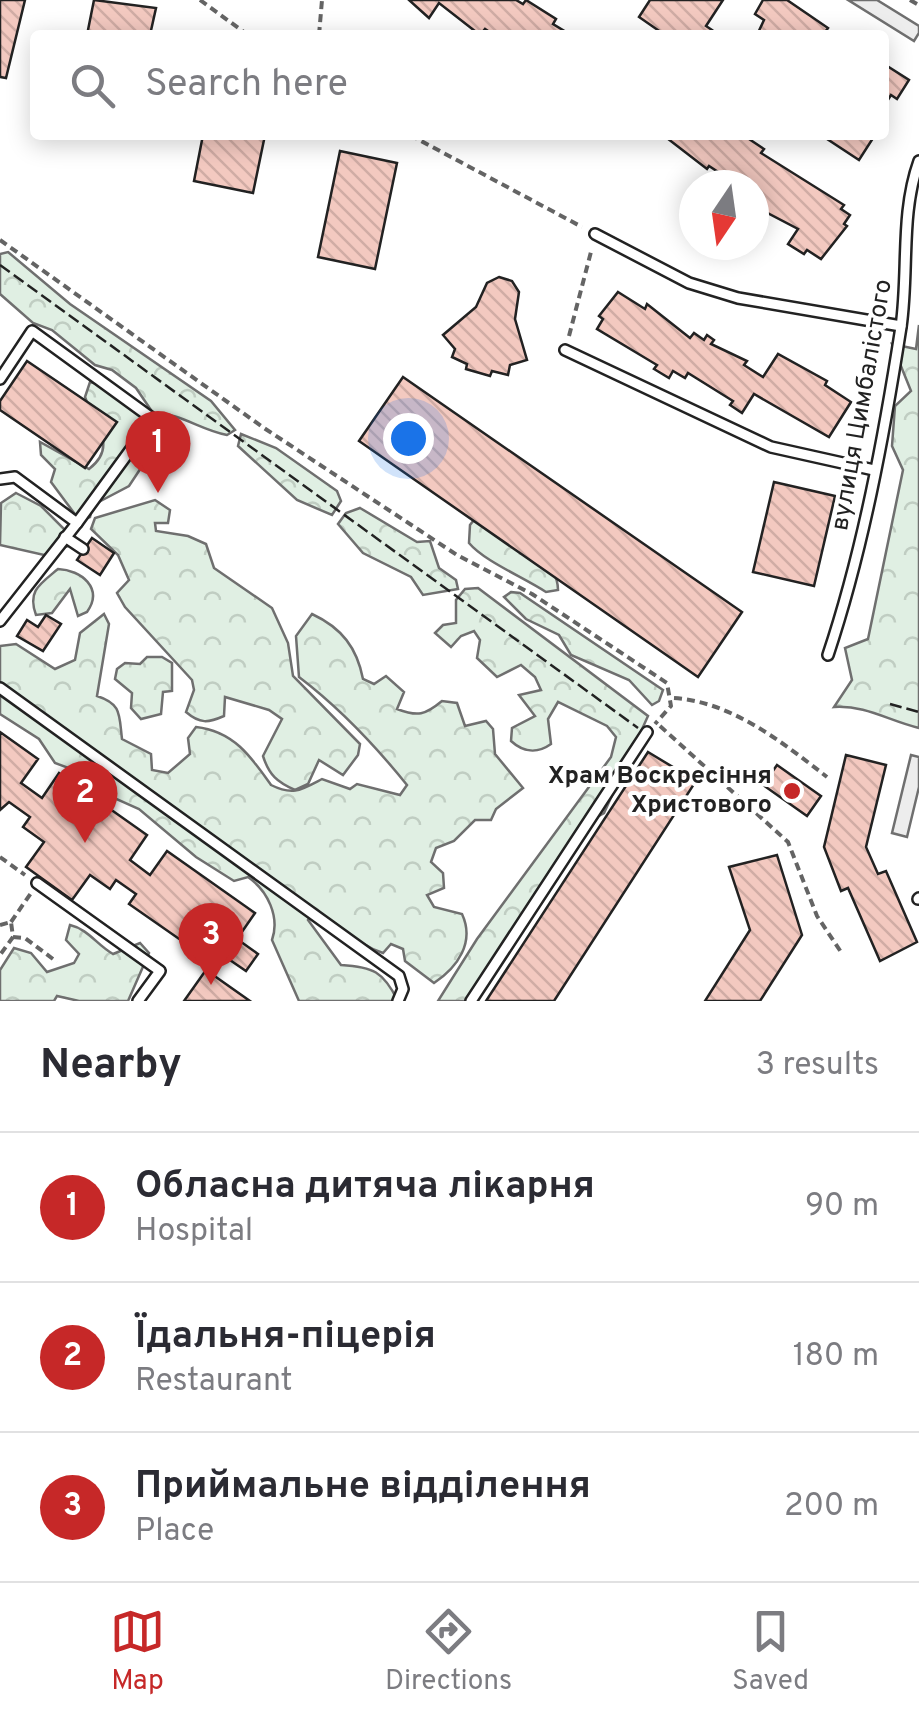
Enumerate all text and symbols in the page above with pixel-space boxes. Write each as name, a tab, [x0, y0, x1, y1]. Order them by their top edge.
search box	[30, 30, 889, 140]
icon: search	[65, 58, 120, 113]
text: Search here	[145, 61, 348, 110]
north arrow	[679, 170, 769, 260]
street label: вулиця Цимбалістого	[825, 277, 901, 533]
pin: 1	[126, 410, 190, 493]
your location	[383, 413, 434, 464]
pin: 2	[52, 760, 118, 843]
place label: Храм Воскресіння Христового	[548, 761, 772, 822]
marker: Храм Воскресіння Христового	[781, 780, 803, 802]
pin: 3	[178, 902, 244, 985]
text: Nearby	[40, 1040, 182, 1093]
text: 3 results	[756, 1046, 879, 1086]
text: Обласна дитяча лікарня	[135, 1163, 595, 1212]
text: 1	[66, 1187, 79, 1227]
text: 90 m	[805, 1187, 879, 1227]
text: Hospital	[135, 1212, 253, 1252]
text: Їдальня-піцерія	[135, 1313, 436, 1362]
text: 2	[63, 1337, 82, 1377]
text: 180 m	[793, 1337, 879, 1377]
text: Restaurant	[135, 1362, 293, 1402]
text: Приймальне відділення	[135, 1463, 591, 1512]
text: 3	[63, 1487, 82, 1527]
text: 200 m	[784, 1487, 879, 1527]
text: Place	[135, 1512, 214, 1552]
tab: Map	[110, 1604, 165, 1700]
tab: Directions	[385, 1604, 512, 1700]
tab: Saved	[732, 1604, 809, 1700]

